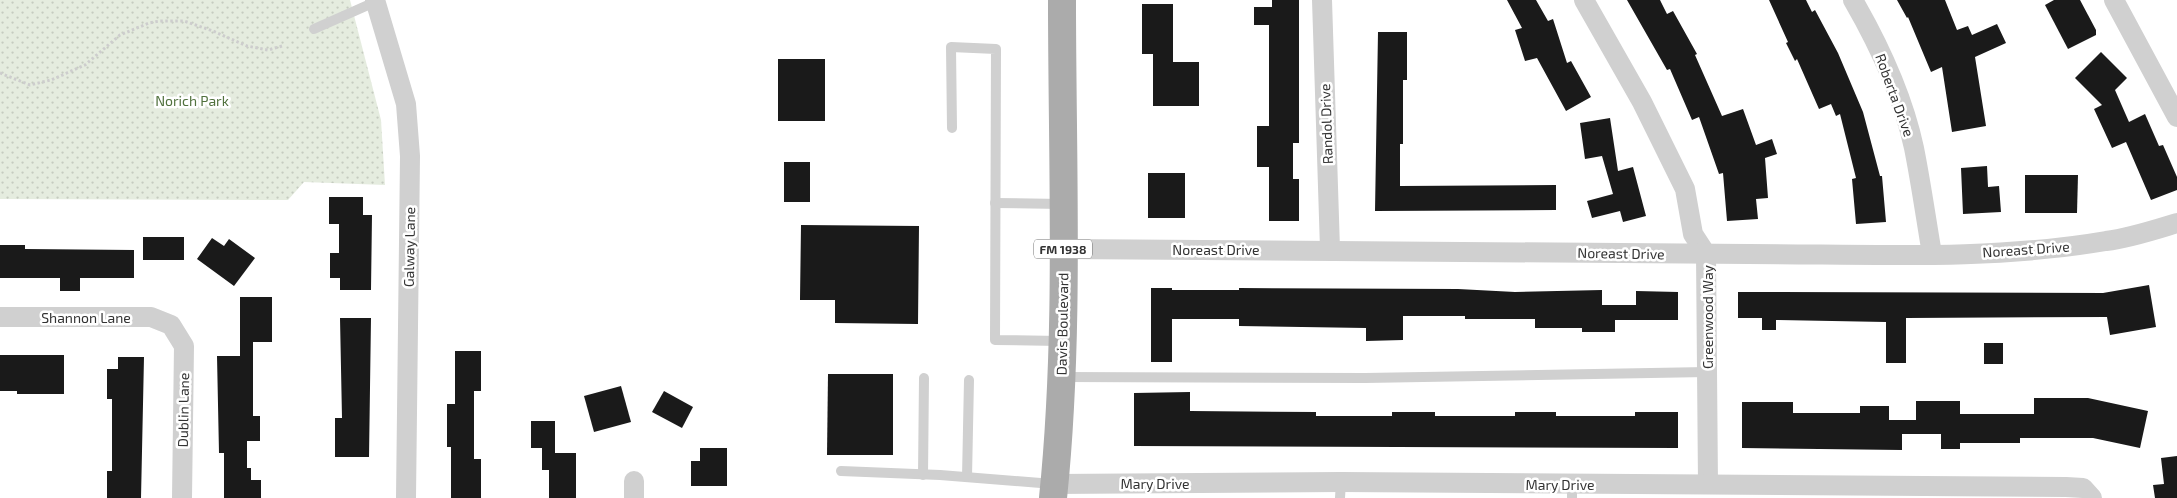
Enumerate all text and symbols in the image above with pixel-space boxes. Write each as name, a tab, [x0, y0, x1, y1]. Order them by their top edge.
street label: Roberta Drive	[1872, 51, 1918, 139]
street label: Randol Drive	[1316, 83, 1336, 165]
park label: Norich Park	[155, 92, 229, 109]
street label: Galway Lane	[400, 207, 418, 287]
street label: Noreast Drive	[1982, 237, 2070, 261]
road number: FM 1938	[1034, 240, 1092, 258]
street label: Noreast Drive	[1172, 241, 1260, 258]
street label: Noreast Drive	[1577, 244, 1665, 262]
street label: Greenwood Way	[1699, 264, 1716, 369]
street label: Davis Boulevard	[1053, 272, 1071, 376]
street label: Shannon Lane	[41, 309, 131, 326]
street label: Dublin Lane	[174, 373, 192, 447]
street label: Mary Drive	[1120, 475, 1190, 492]
street label: Mary Drive	[1525, 476, 1595, 493]

